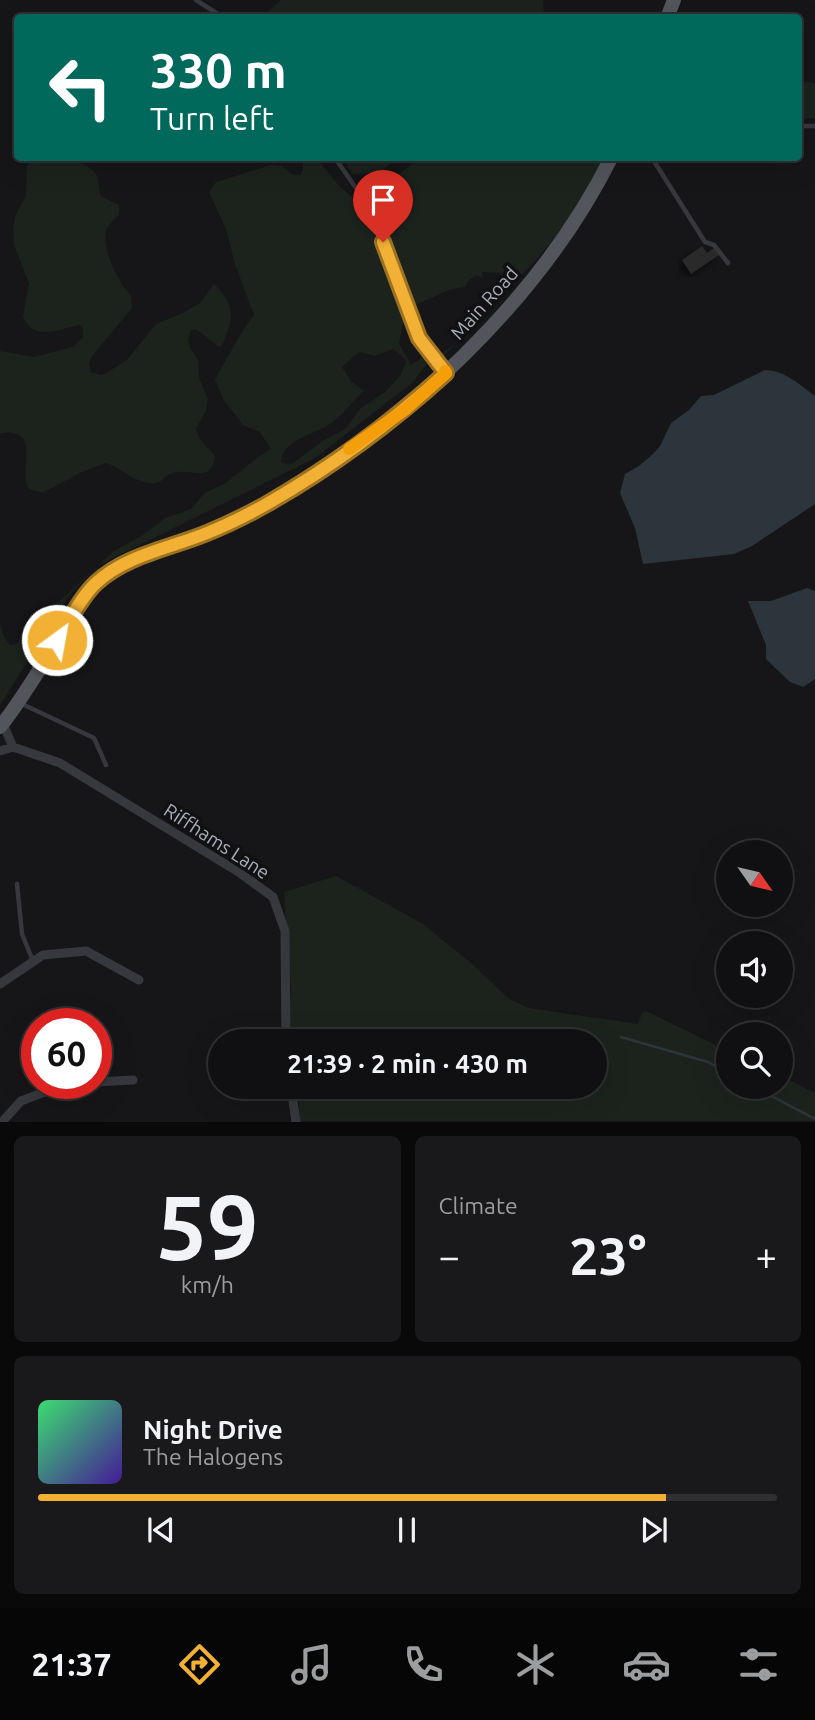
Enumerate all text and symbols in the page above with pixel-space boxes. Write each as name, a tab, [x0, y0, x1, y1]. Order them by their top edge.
icon: left	[35, 42, 126, 133]
text: 330 m	[150, 42, 287, 97]
text: Turn left	[150, 100, 274, 136]
pin	[353, 170, 413, 242]
icon: arrive	[364, 181, 402, 219]
street label: Main Road	[446, 262, 522, 344]
position arrow	[20, 603, 94, 677]
street label: Riffhams Lane	[160, 799, 274, 883]
north arrow	[716, 840, 793, 917]
map controls	[716, 840, 793, 1099]
button: sound	[716, 931, 793, 1008]
speed limit sign: 60	[21, 1008, 112, 1099]
button: search	[716, 1022, 793, 1099]
text: 21:39 · 2 min · 430 m	[287, 1049, 528, 1078]
text: 59	[156, 1175, 259, 1277]
text: Climate	[439, 1193, 518, 1218]
text: 23°	[569, 1227, 646, 1285]
text: −	[439, 1235, 460, 1277]
text: +	[756, 1235, 777, 1277]
text: km/h	[181, 1272, 234, 1297]
text: Night Drive	[143, 1415, 283, 1444]
text: The Halogens	[143, 1444, 283, 1469]
icon: previous	[142, 1511, 180, 1549]
icon: pause	[388, 1511, 426, 1549]
icon: next	[635, 1511, 673, 1549]
icon: directions	[175, 1640, 224, 1689]
icon: music	[287, 1640, 336, 1689]
icon: phone	[399, 1640, 448, 1689]
icon: climate	[511, 1640, 560, 1689]
icon: car	[622, 1640, 671, 1689]
icon: filters	[734, 1640, 783, 1689]
text: 21:37	[31, 1646, 112, 1682]

